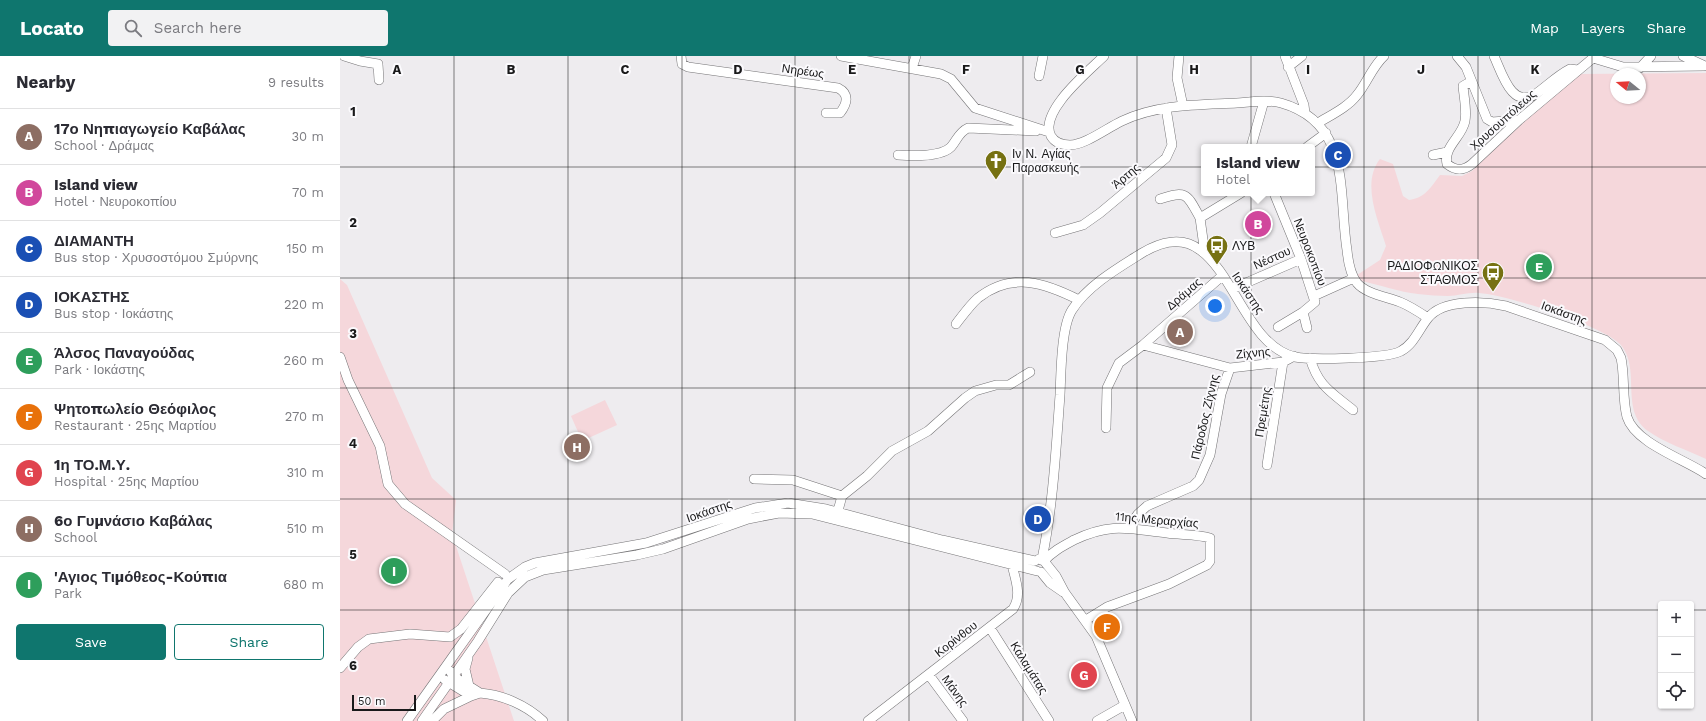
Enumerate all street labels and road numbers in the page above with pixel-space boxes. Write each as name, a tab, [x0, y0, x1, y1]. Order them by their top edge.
street label: Νηρέως	[781, 61, 825, 81]
street label: Χρυσουπόλεως	[1467, 87, 1539, 153]
street label: Άρτης	[1109, 160, 1143, 192]
street label: Νευροκοπίου	[1291, 216, 1329, 288]
street label: Νέστου	[1251, 244, 1293, 272]
street label: Ιοκάστης	[1229, 269, 1267, 317]
street label: Δράμας	[1164, 275, 1205, 313]
street label: Ιοκάστης	[1539, 298, 1589, 328]
street label: Ζίχνης	[1235, 344, 1271, 362]
street label: Πάροδος Ζίχνης	[1188, 373, 1222, 461]
street label: Πρεμέτης	[1252, 386, 1274, 438]
street label: Ιοκάστης	[684, 497, 734, 525]
street label: 11ης Μεραρχίας	[1115, 509, 1199, 531]
street label: Κορίνθου	[932, 618, 980, 660]
street label: Καλαμάτας	[1007, 639, 1051, 697]
street label: Μάνης	[939, 673, 971, 710]

